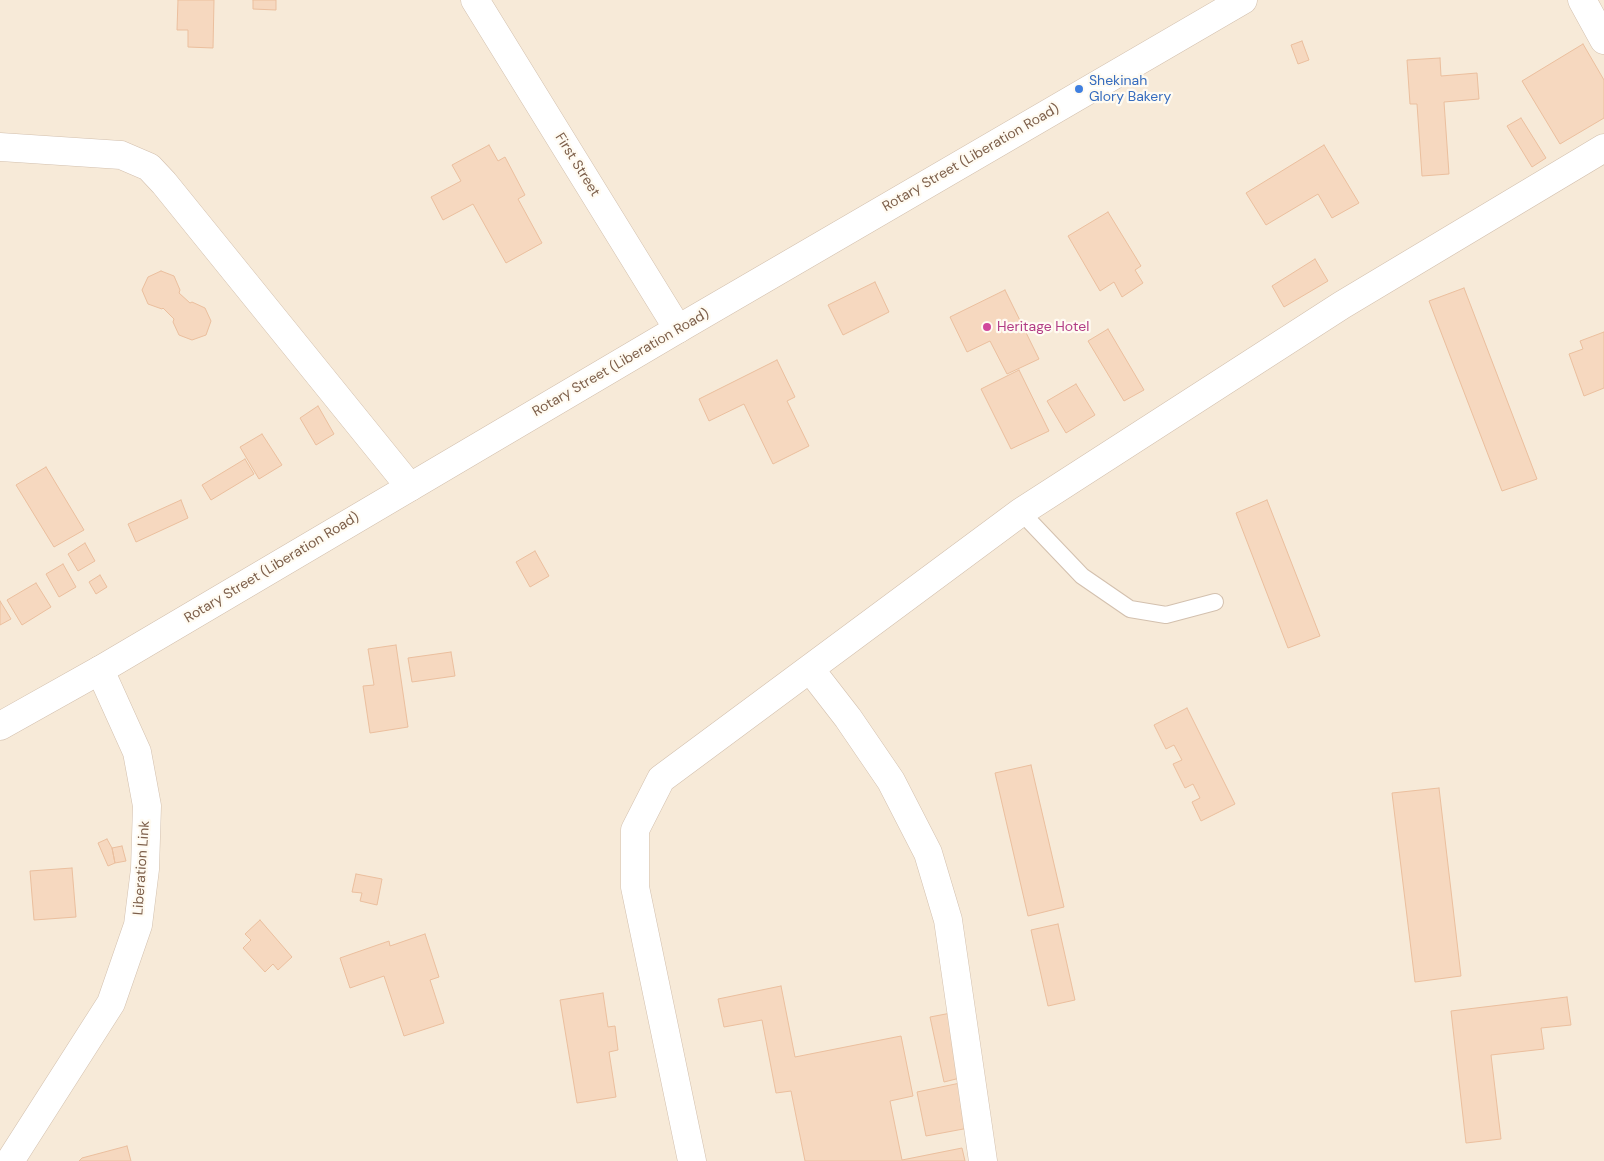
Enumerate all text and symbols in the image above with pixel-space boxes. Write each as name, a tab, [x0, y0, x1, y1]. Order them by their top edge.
place label: Shekinah Glory Bakery	[1089, 73, 1171, 105]
marker: Shekinah Glory Bakery	[1073, 83, 1085, 95]
street label: Rotary Street (Liberation Road)	[880, 100, 1062, 216]
street label: First Street	[551, 130, 603, 200]
street label: Rotary Street (Liberation Road)	[530, 305, 712, 421]
place label: Heritage Hotel	[997, 319, 1089, 335]
marker: Heritage Hotel	[981, 321, 993, 333]
street label: Rotary Street (Liberation Road)	[181, 509, 363, 627]
street label: Liberation Link	[130, 820, 154, 916]

